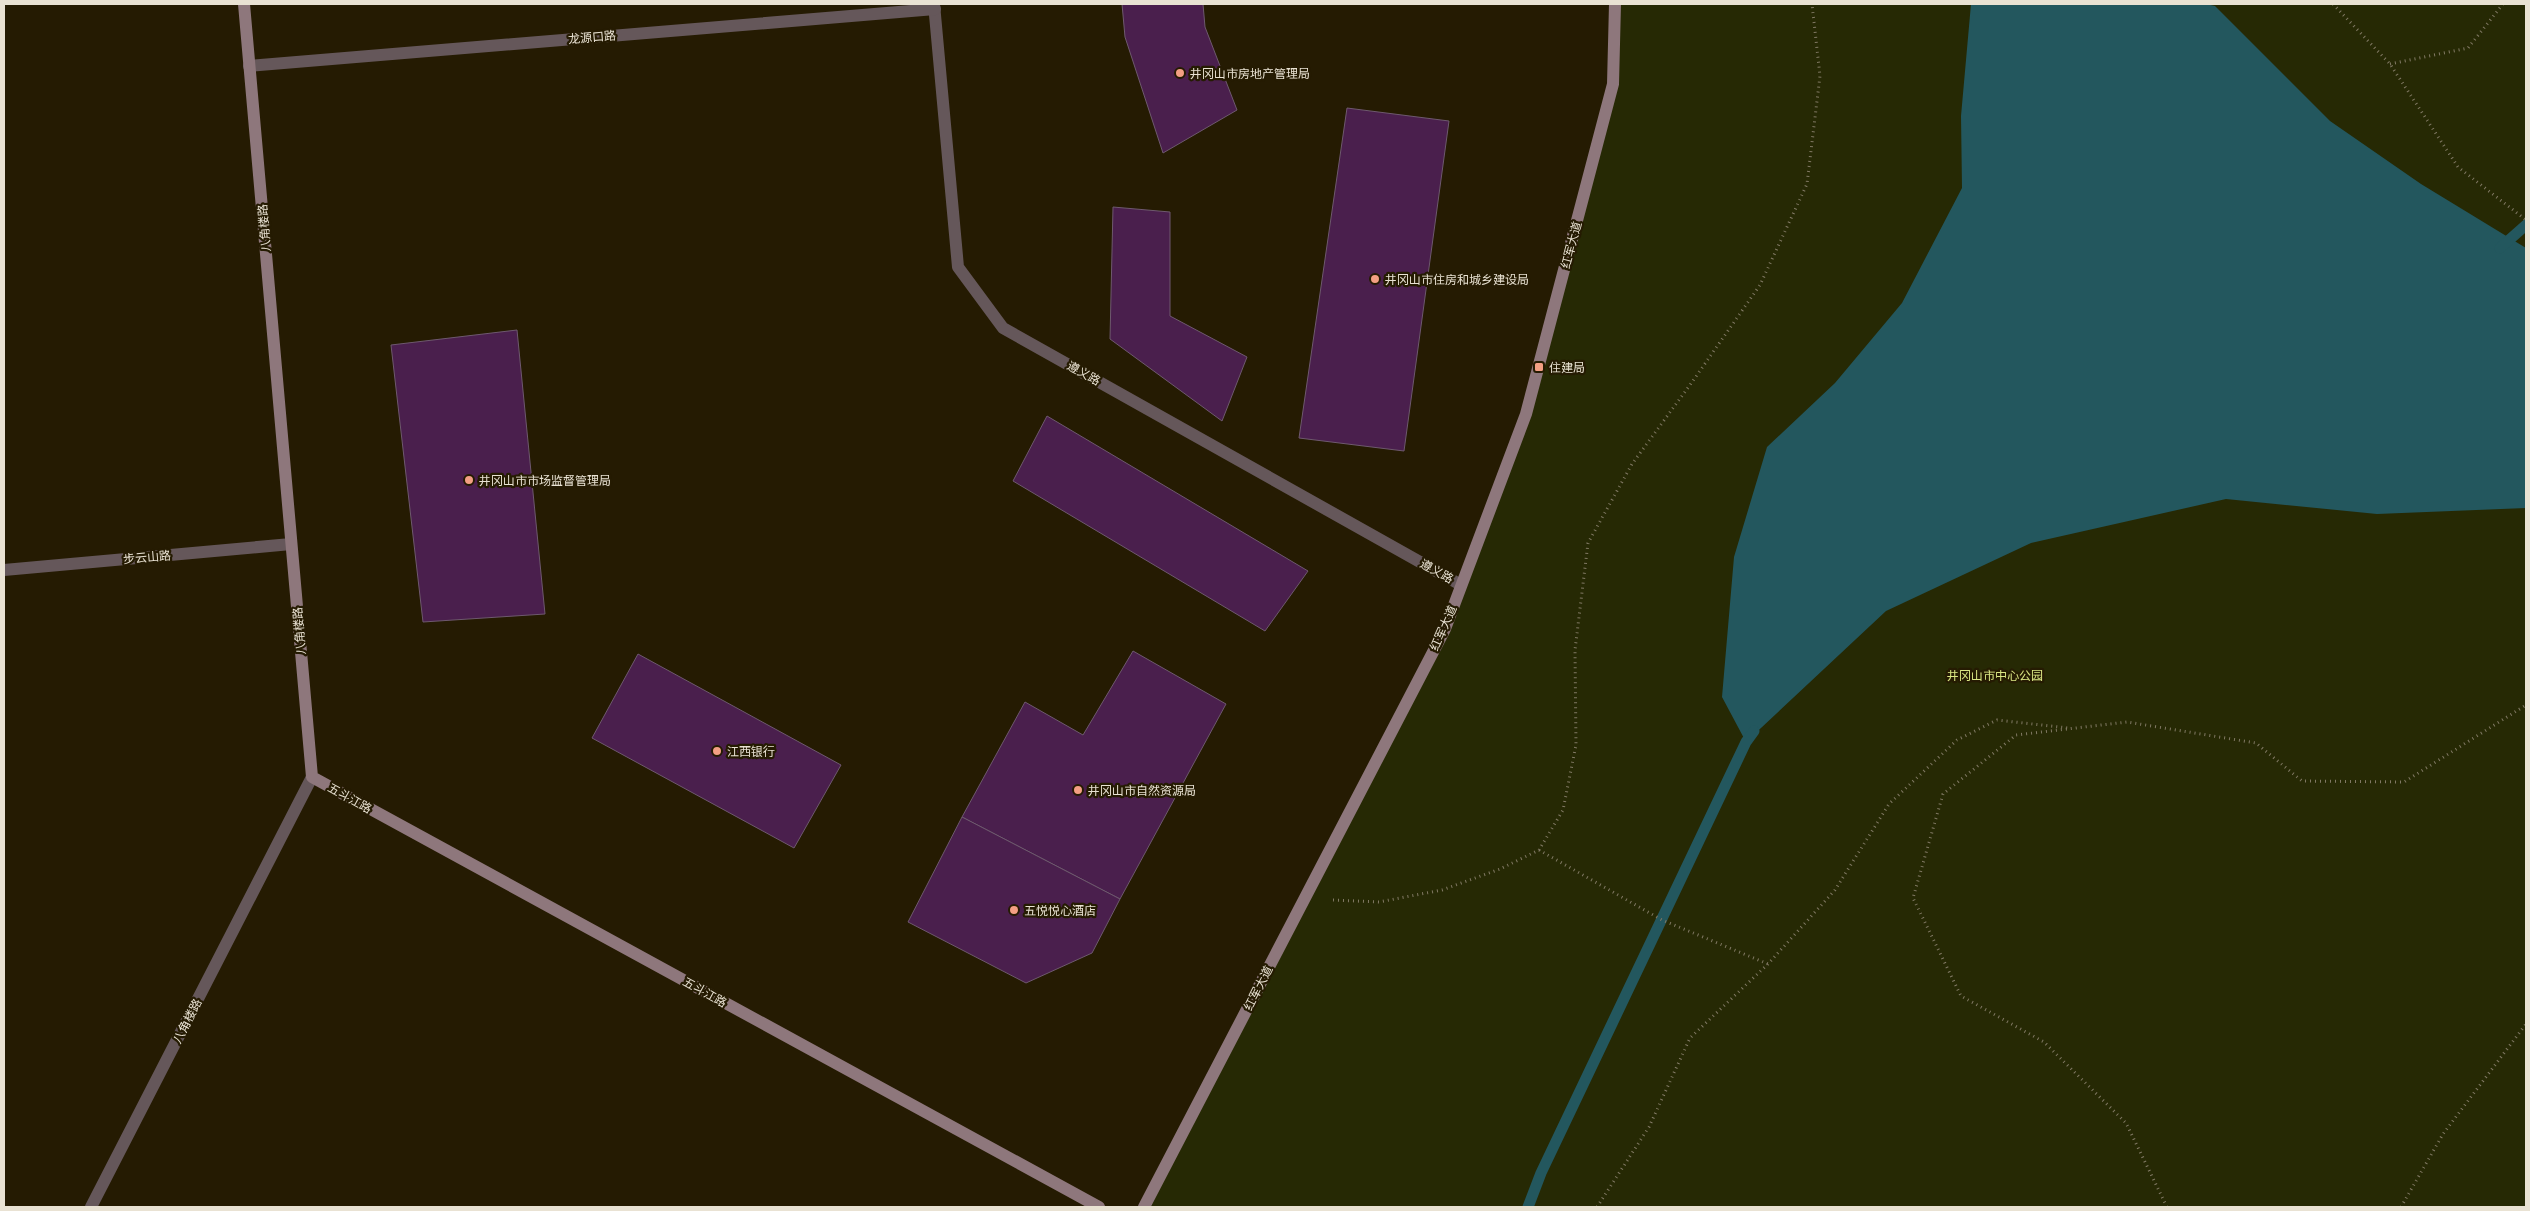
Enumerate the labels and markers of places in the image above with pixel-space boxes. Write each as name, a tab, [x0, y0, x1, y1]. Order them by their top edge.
place label: 井冈山市房地产管理局	[1190, 66, 1310, 81]
marker: 井冈山市房地产管理局	[1174, 67, 1186, 79]
place label: 井冈山市住房和城乡建设局	[1385, 272, 1529, 287]
marker: 井冈山市住房和城乡建设局	[1369, 273, 1381, 285]
place label: 住建局	[1549, 360, 1585, 375]
marker: 住建局	[1533, 361, 1545, 373]
place label: 井冈山市市场监督管理局	[479, 473, 611, 488]
marker: 井冈山市市场监督管理局	[463, 474, 475, 486]
place label: 江西银行	[727, 744, 775, 759]
marker: 江西银行	[711, 745, 723, 757]
place label: 井冈山市自然资源局	[1088, 783, 1196, 798]
marker: 井冈山市自然资源局	[1072, 784, 1084, 796]
place label: 五悦悦心酒店	[1024, 903, 1096, 918]
marker: 五悦悦心酒店	[1008, 904, 1020, 916]

